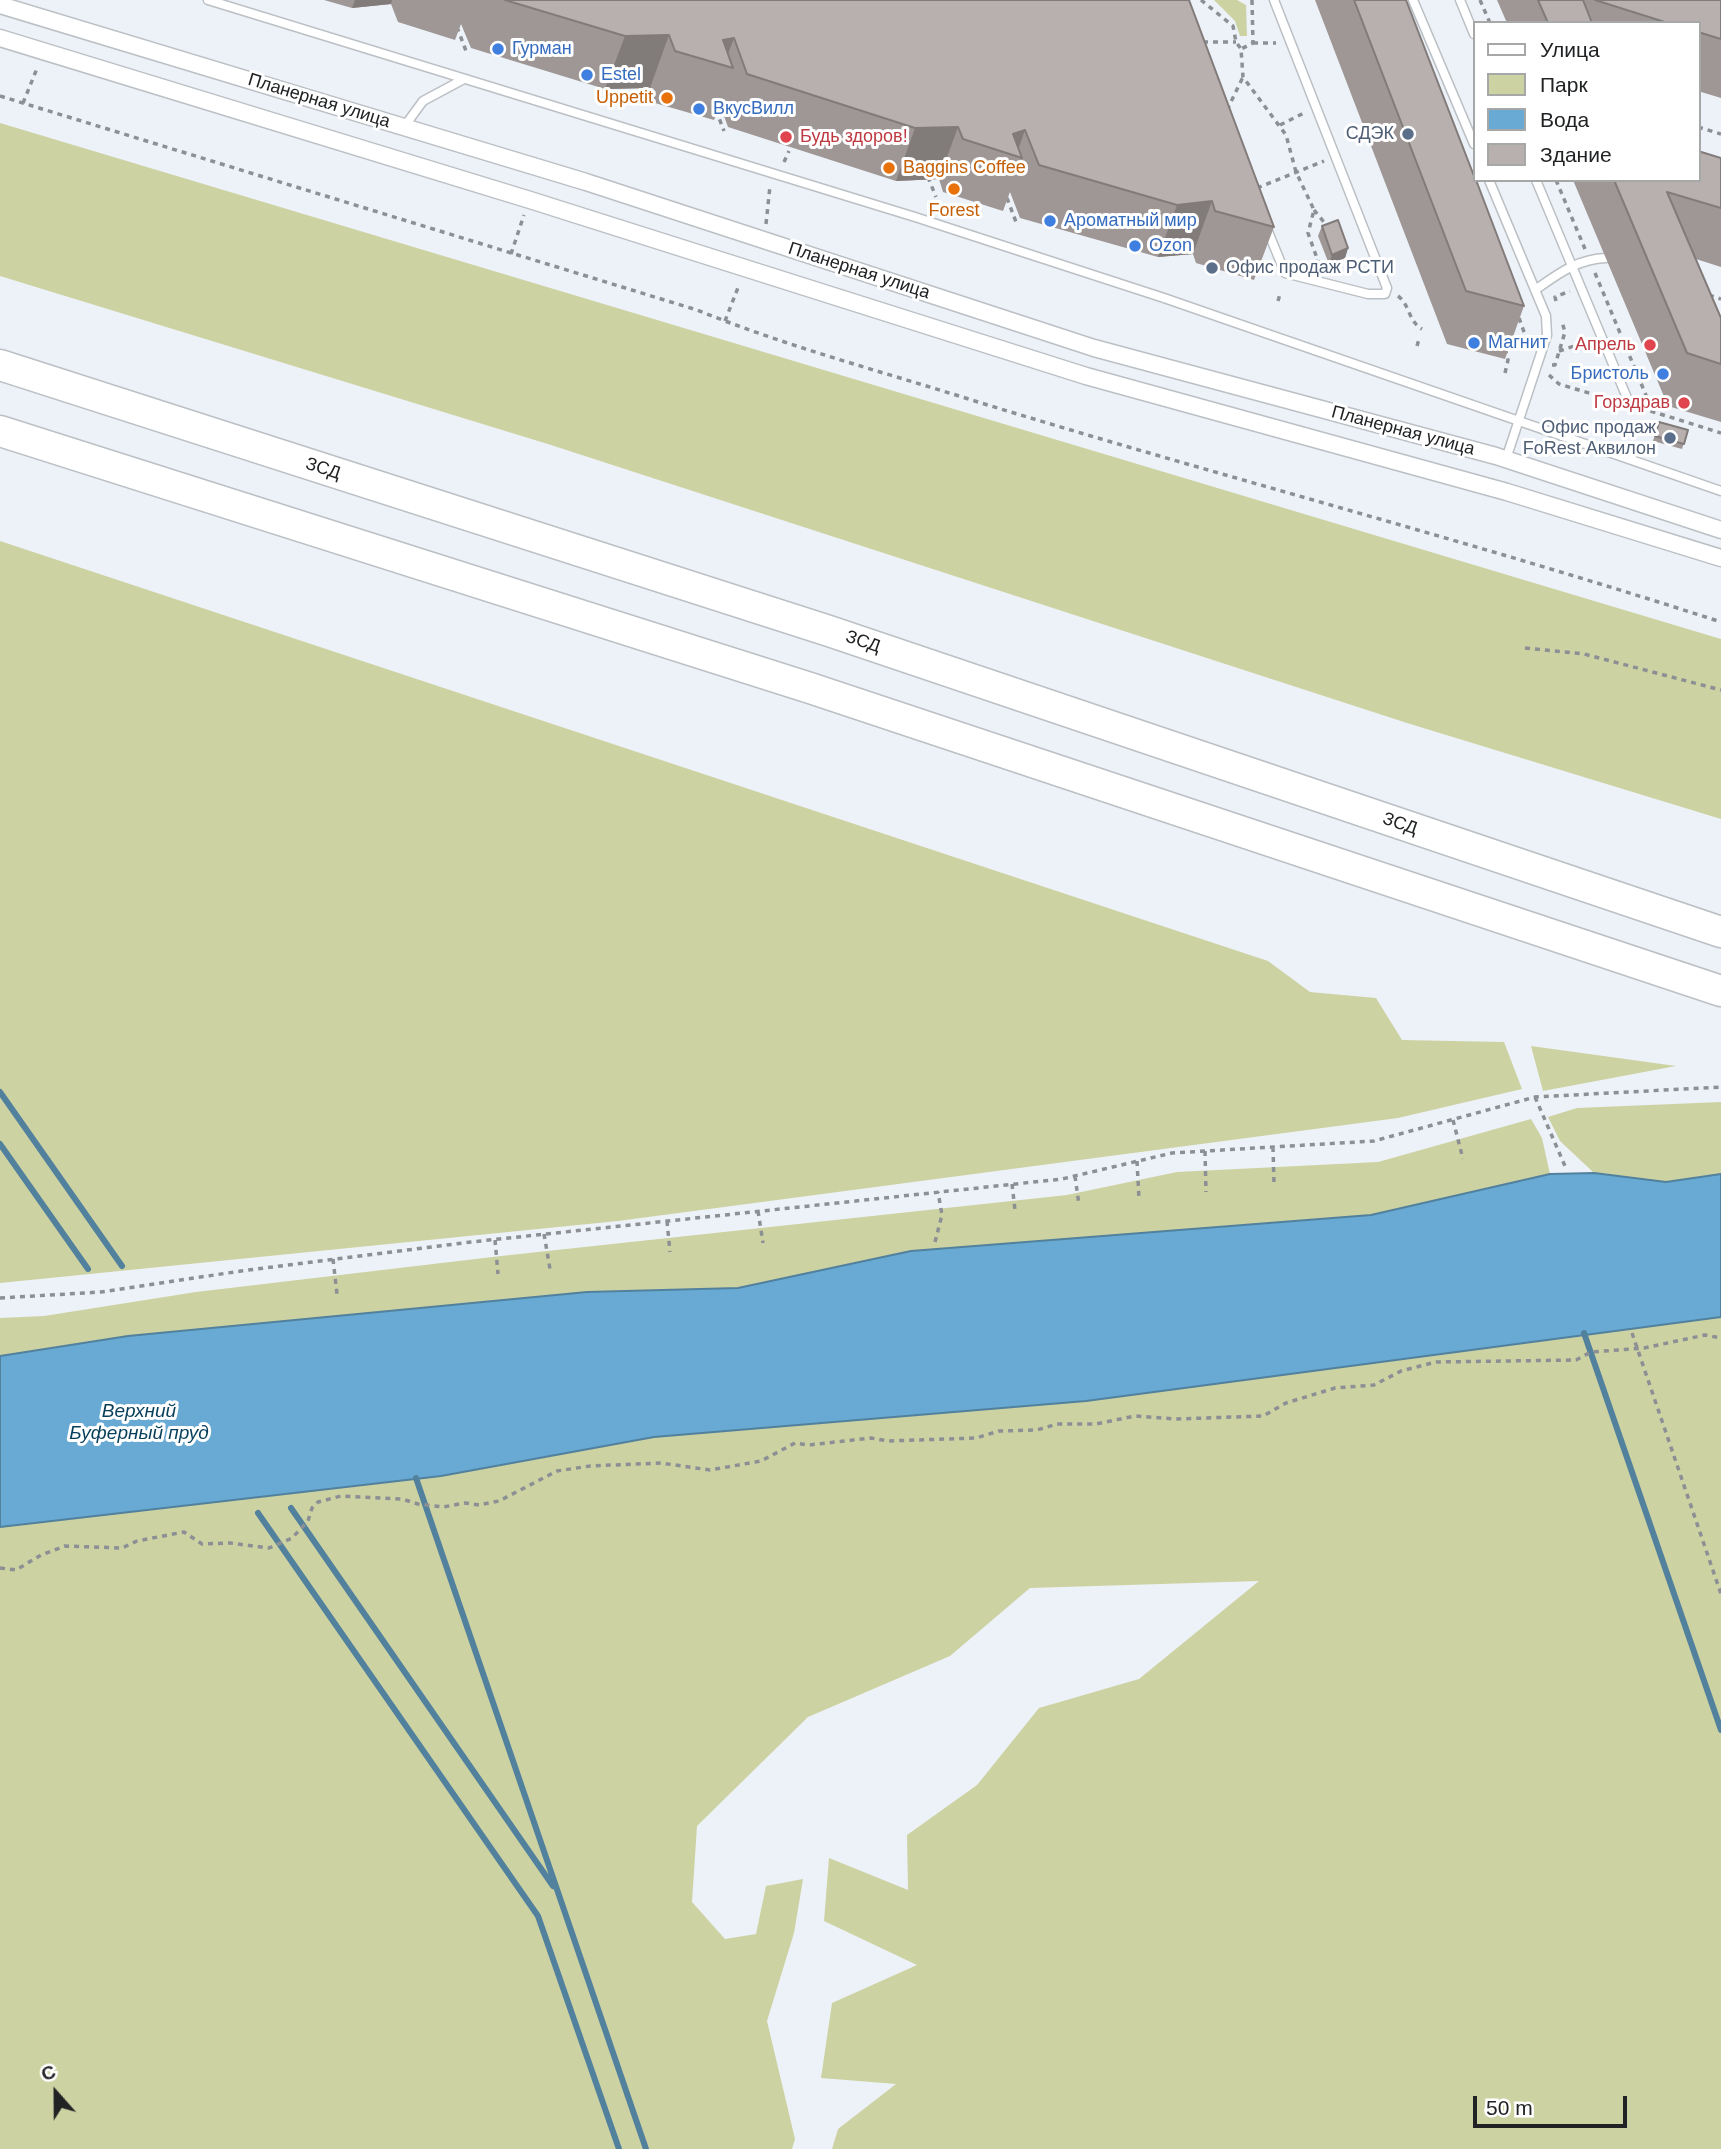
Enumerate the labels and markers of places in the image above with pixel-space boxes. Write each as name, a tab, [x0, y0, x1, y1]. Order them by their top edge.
place label: Гурман	[512, 38, 572, 60]
marker: Гурман	[490, 41, 506, 57]
place label: Estel	[601, 64, 641, 86]
marker: Estel	[579, 67, 595, 83]
place label: Uppetit	[596, 87, 653, 109]
marker: Uppetit	[659, 90, 675, 106]
place label: ВкусВилл	[713, 98, 794, 120]
marker: ВкусВилл	[691, 101, 707, 117]
place label: СДЭК	[1346, 123, 1394, 145]
place label: Будь здоров!	[800, 126, 908, 148]
marker: СДЭК	[1400, 126, 1416, 142]
marker: Будь здоров!	[778, 129, 794, 145]
place label: Baggins Coffee	[903, 157, 1026, 179]
marker: Baggins Coffee	[881, 160, 897, 176]
marker: Forest	[946, 181, 962, 197]
place label: Forest	[928, 200, 980, 222]
place label: Ароматный мир	[1064, 210, 1197, 232]
marker: Ароматный мир	[1042, 213, 1058, 229]
place label: Ozon	[1149, 235, 1192, 257]
marker: Ozon	[1127, 238, 1143, 254]
place label: Офис продаж РСТИ	[1226, 257, 1394, 279]
marker: Офис продаж РСТИ	[1204, 260, 1220, 276]
place label: Магнит	[1488, 332, 1548, 354]
place label: Апрель	[1575, 334, 1636, 356]
marker: Магнит	[1466, 335, 1482, 351]
marker: Апрель	[1642, 337, 1658, 353]
place label: Бристоль	[1571, 363, 1649, 385]
marker: Бристоль	[1655, 366, 1671, 382]
place label: Горздрав	[1594, 392, 1670, 414]
marker: Горздрав	[1676, 395, 1692, 411]
place label: Офис продаж FoRest Аквилон	[1523, 417, 1656, 460]
marker: Офис продаж FoRest Аквилон	[1662, 430, 1678, 446]

